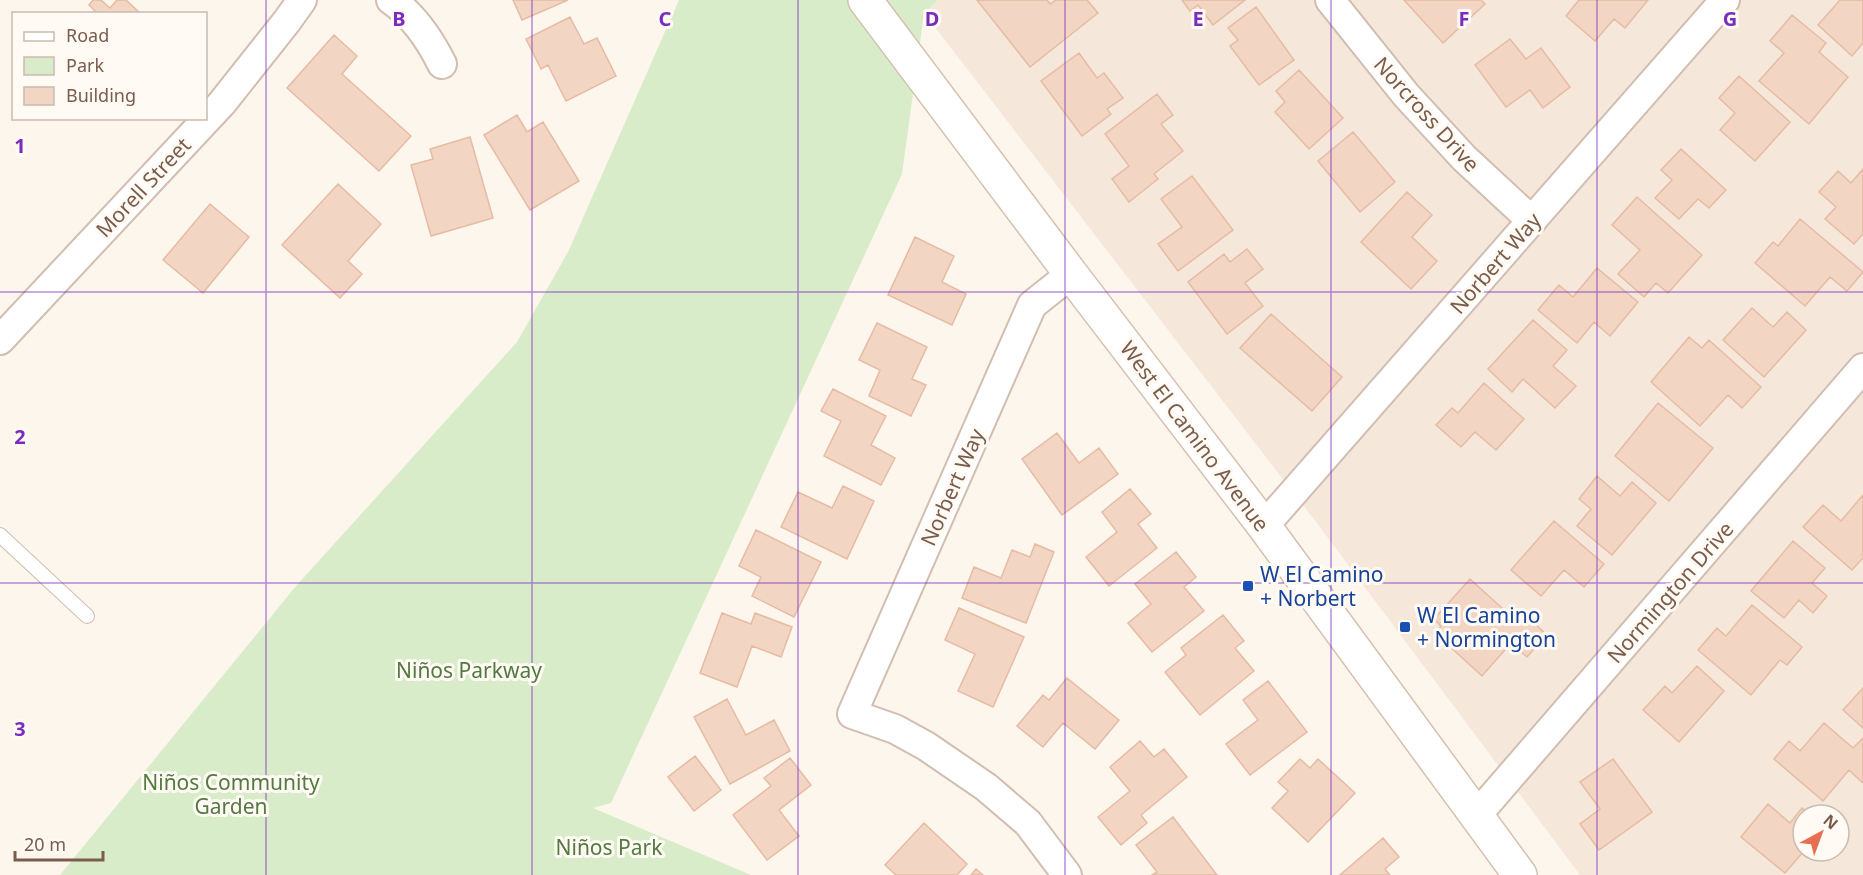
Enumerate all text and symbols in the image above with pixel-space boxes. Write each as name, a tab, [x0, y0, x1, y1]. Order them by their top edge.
text: B	[392, 5, 406, 32]
text: C	[659, 5, 672, 32]
text: D	[925, 5, 939, 32]
text: E	[1192, 5, 1204, 32]
text: F	[1459, 5, 1469, 32]
text: G	[1723, 5, 1737, 32]
legend	[12, 12, 207, 120]
text: Road	[66, 23, 109, 47]
street label: Norcross Drive	[1368, 51, 1486, 177]
text: Park	[66, 53, 104, 77]
text: Building	[66, 83, 136, 107]
street label: Morell Street	[90, 131, 197, 243]
text: 1	[14, 132, 26, 159]
street label: Norbert Way	[1443, 206, 1547, 320]
street label: West El Camino Avenue	[1114, 335, 1276, 537]
text: 2	[14, 423, 26, 450]
street label: Norbert Way	[914, 424, 990, 550]
street label: Normington Drive	[1601, 515, 1739, 669]
place label: W El Camino + Norbert	[1260, 560, 1383, 612]
marker: W El Camino + Norbert	[1241, 579, 1255, 593]
place label: W El Camino + Normington	[1417, 601, 1556, 653]
marker: W El Camino + Normington	[1398, 620, 1412, 634]
park label: Niños Parkway	[396, 656, 542, 684]
text: 3	[14, 715, 26, 742]
park label: Niños Community Garden	[142, 768, 320, 820]
north arrow	[1791, 803, 1851, 863]
text: N	[1819, 809, 1843, 834]
scale bar	[15, 824, 104, 862]
text: 20 m	[24, 832, 66, 856]
park label: Niños Park	[556, 833, 663, 861]

